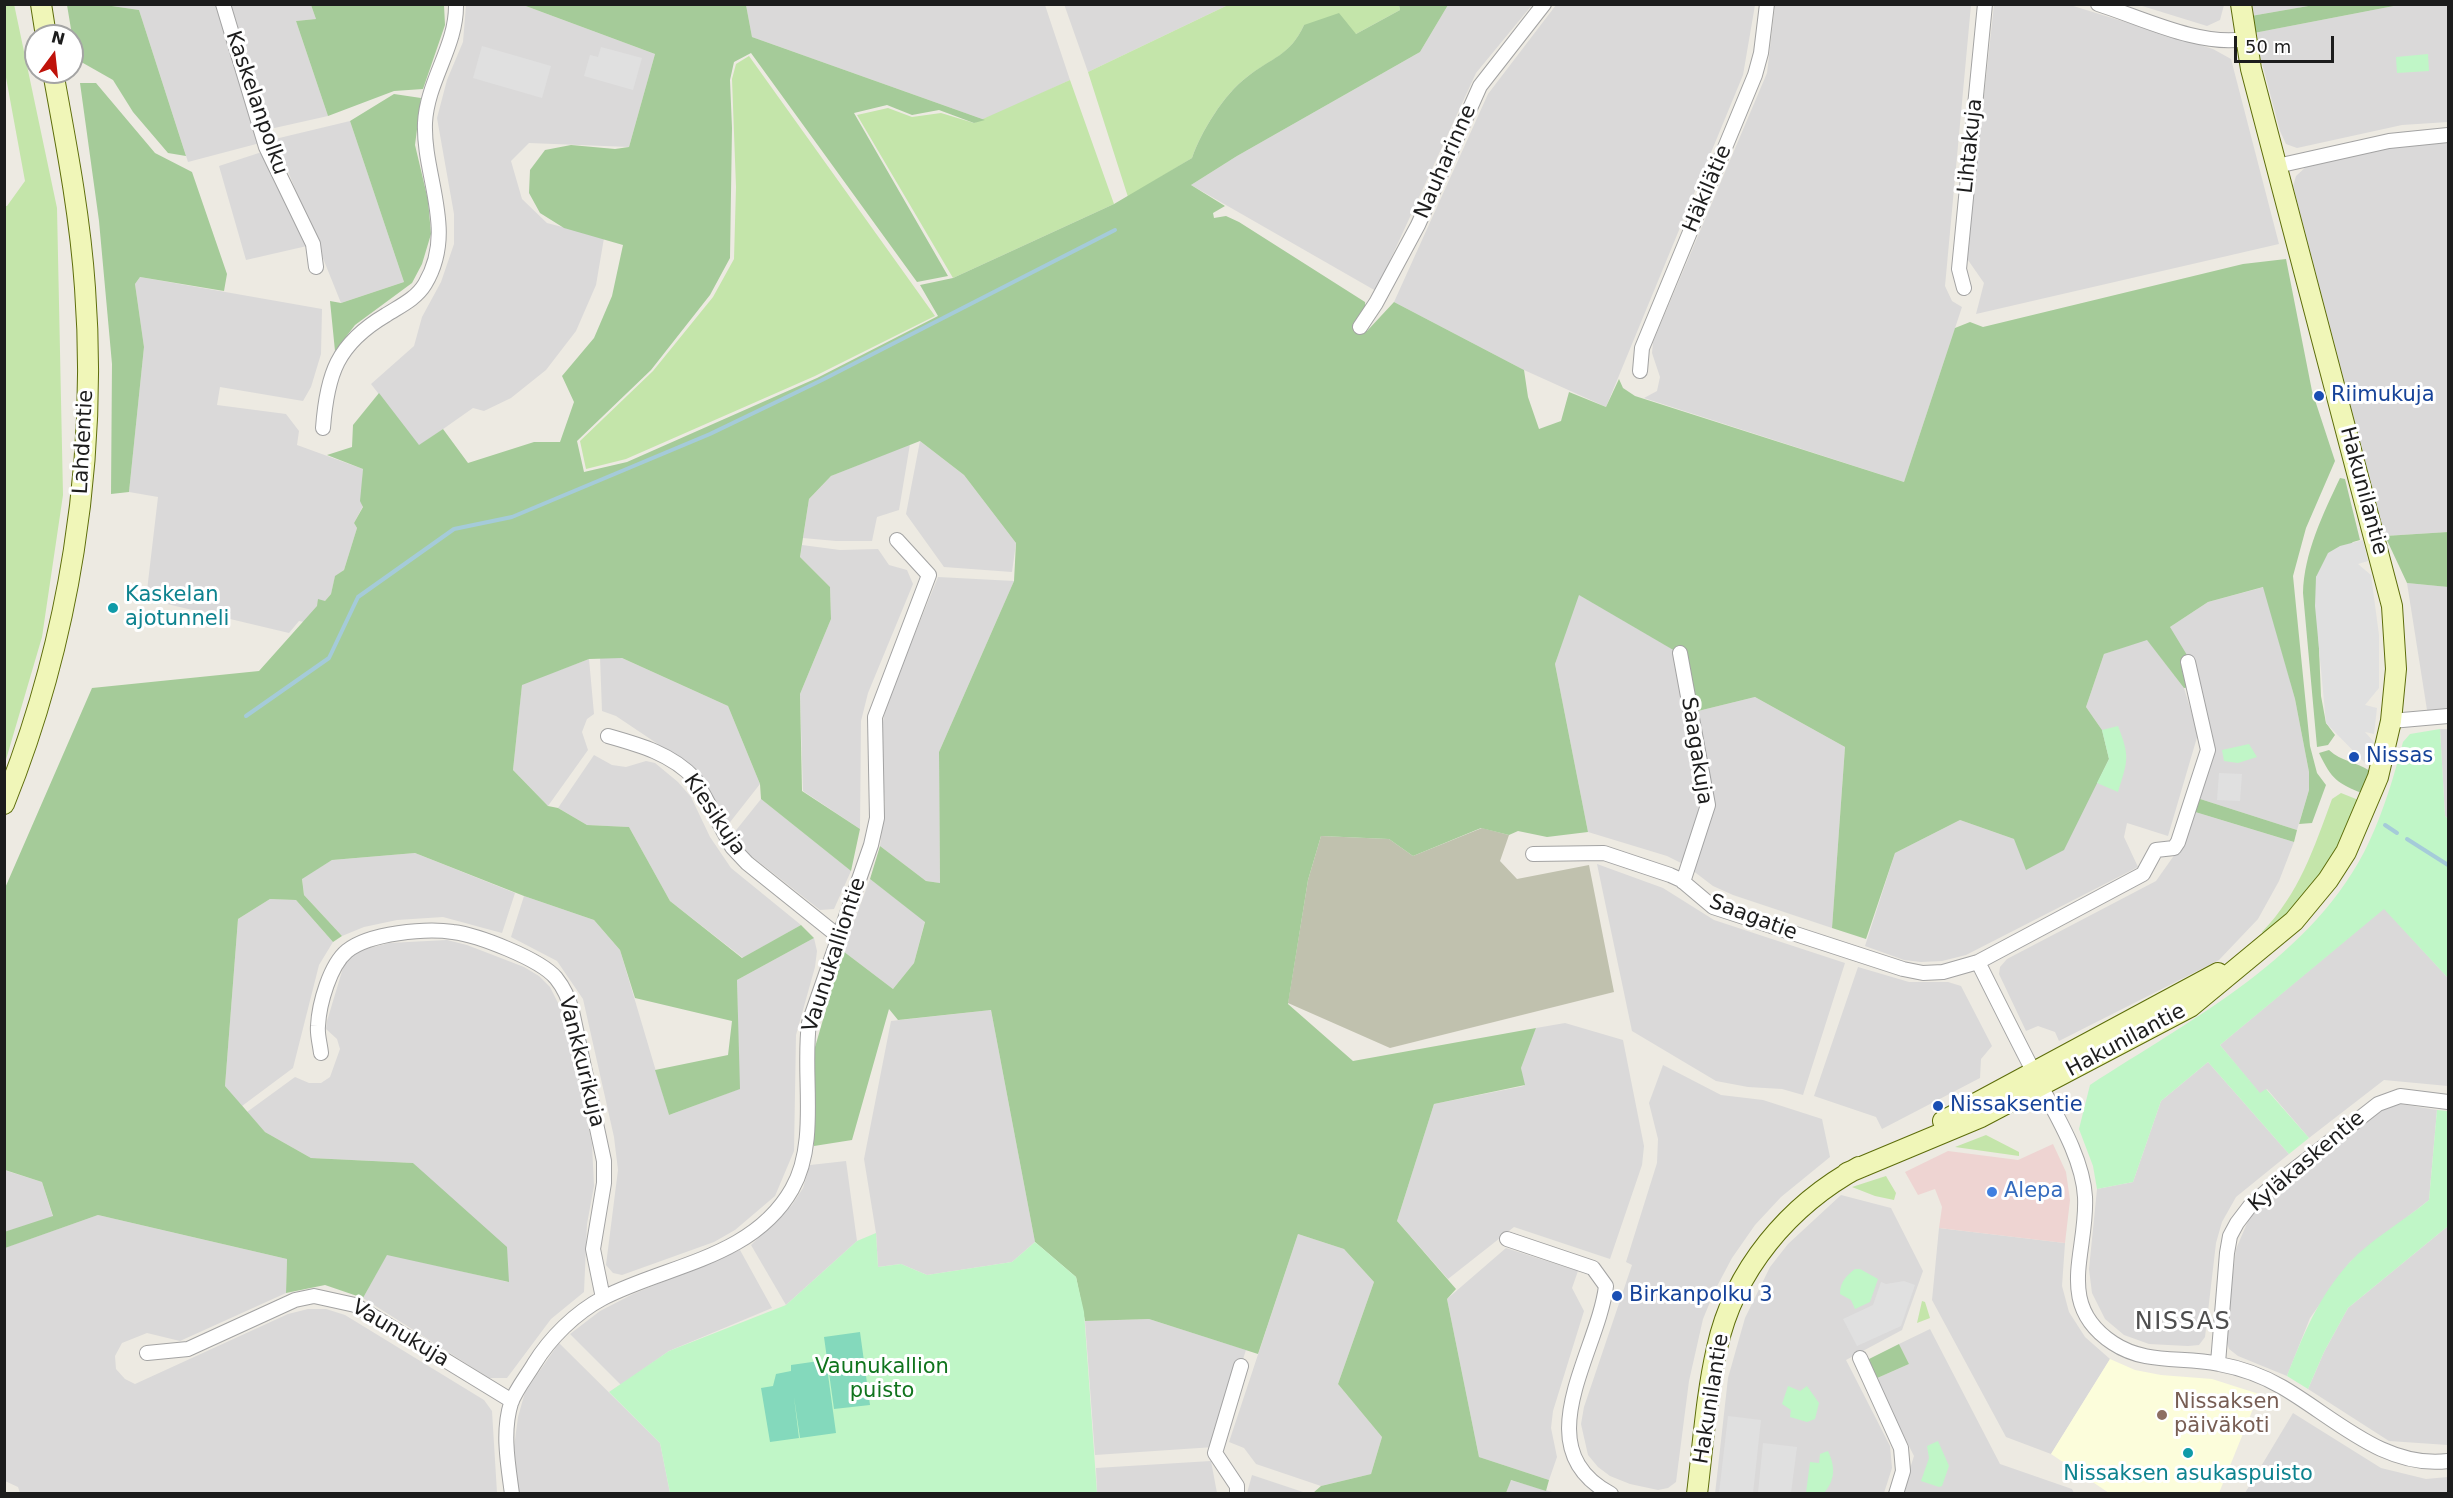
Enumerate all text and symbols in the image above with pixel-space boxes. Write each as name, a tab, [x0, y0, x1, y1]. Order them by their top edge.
north arrow	[24, 24, 84, 84]
scale bar	[2237, 24, 2338, 62]
text: N	[49, 27, 67, 49]
street label: Kaskelanpolku	[220, 28, 292, 178]
text: 50 m	[2245, 36, 2291, 57]
street label: Lihtakuja	[1953, 97, 1989, 195]
street label: Nauharinne	[1410, 101, 1482, 223]
street label: Häkilätie	[1678, 142, 1738, 236]
place label: Riimukuja	[2331, 383, 2435, 409]
street label: Lahdentie	[69, 389, 99, 495]
marker: Riimukuja	[2312, 389, 2326, 403]
street label: Hakunilantie	[2334, 424, 2392, 558]
place label: Kaskelan ajotunneli	[125, 583, 229, 633]
marker: Kaskelan ajotunneli	[106, 601, 120, 615]
street label: Saagakuja	[1675, 695, 1717, 807]
place label: Nissas	[2366, 744, 2433, 770]
marker: Nissas	[2347, 750, 2361, 764]
street label: Kiesikuja	[678, 769, 750, 861]
street label: Vaunukalliontie	[798, 875, 872, 1035]
street label: Saagatie	[1705, 890, 1801, 946]
street label: Vankkurikuja	[553, 994, 609, 1130]
street label: Hakunilantie	[2062, 999, 2190, 1083]
place label: Nissaksentie	[1950, 1093, 2083, 1119]
marker: Nissaksentie	[1931, 1099, 1945, 1113]
street label: Kyläkaskentie	[2244, 1106, 2370, 1218]
place label: Alepa	[2004, 1179, 2063, 1205]
marker: Alepa	[1985, 1185, 1999, 1199]
place label: Birkanpolku 3	[1629, 1283, 1773, 1309]
marker: Birkanpolku 3	[1610, 1289, 1624, 1303]
street label: Vaunukuja	[347, 1295, 453, 1373]
district label: NISSAS	[2135, 1309, 2231, 1337]
street label: Hakunilantie	[1689, 1332, 1735, 1466]
park label: Vaunukallion puisto	[815, 1355, 949, 1405]
place label: Nissaksen päiväkoti	[2174, 1390, 2280, 1440]
marker: Nissaksen päiväkoti	[2155, 1408, 2169, 1422]
marker: Nissaksen asukaspuisto	[2181, 1446, 2195, 1460]
place label: Nissaksen asukaspuisto	[2063, 1462, 2313, 1488]

